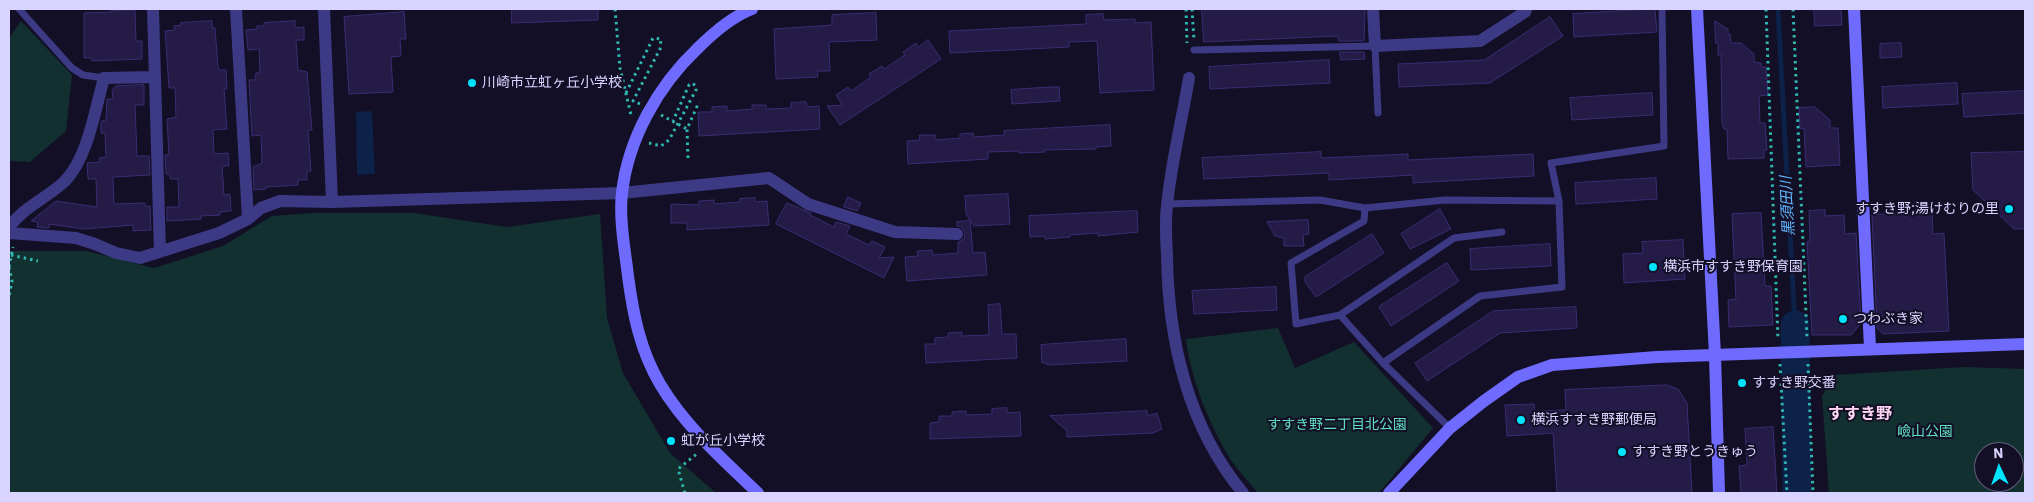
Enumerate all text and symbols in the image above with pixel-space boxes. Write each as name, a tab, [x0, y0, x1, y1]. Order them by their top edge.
place label: 川崎市立虹ヶ丘小学校	[482, 75, 622, 91]
marker: 川崎市立虹ヶ丘小学校	[466, 77, 478, 89]
water label: 黒須田川	[1777, 176, 1799, 236]
place label: すすき野;湯けむりの里	[1855, 201, 1999, 217]
marker: すすき野;湯けむりの里	[2003, 203, 2015, 215]
place label: 横浜市すすき野保育園	[1663, 259, 1803, 275]
marker: 横浜市すすき野保育園	[1647, 261, 1659, 273]
place label: つわぶき家	[1853, 311, 1923, 327]
marker: つわぶき家	[1837, 313, 1849, 325]
place label: すすき野交番	[1752, 375, 1836, 391]
marker: すすき野交番	[1736, 377, 1748, 389]
district label: すすき野	[1828, 404, 1892, 424]
place label: 横浜すすき野郵便局	[1531, 412, 1657, 428]
marker: 横浜すすき野郵便局	[1515, 414, 1527, 426]
park label: すすき野二丁目北公園	[1267, 417, 1407, 433]
park label: 嶮山公園	[1897, 424, 1953, 440]
place label: 虹が丘小学校	[681, 433, 765, 449]
marker: 虹が丘小学校	[665, 435, 677, 447]
north arrow	[1974, 442, 2024, 492]
place label: すすき野とうきゅう	[1632, 444, 1758, 460]
text: N	[1993, 444, 2004, 462]
marker: すすき野とうきゅう	[1616, 446, 1628, 458]

